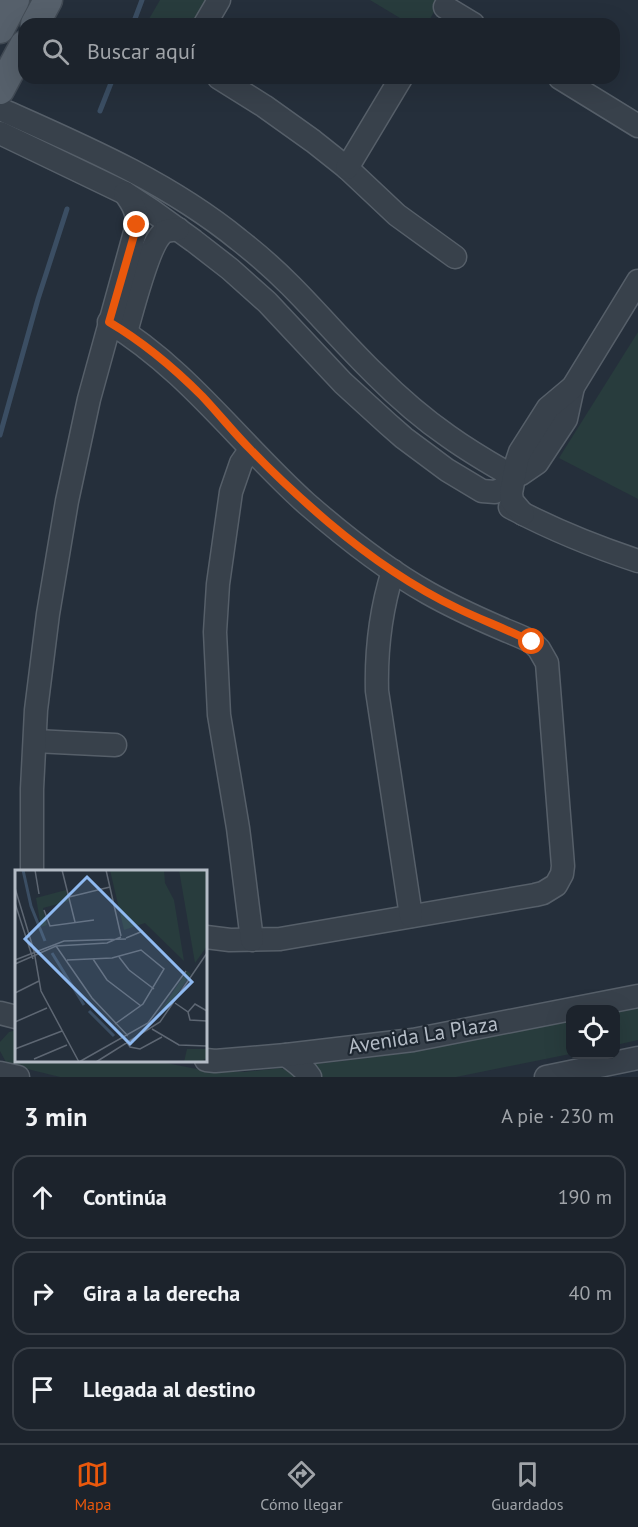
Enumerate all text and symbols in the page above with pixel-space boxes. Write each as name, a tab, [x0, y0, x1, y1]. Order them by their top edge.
search box	[18, 18, 620, 84]
icon: search	[39, 35, 72, 68]
text: Buscar aquí	[87, 37, 196, 65]
route end	[123, 211, 149, 237]
route start	[518, 628, 544, 654]
inset map	[15, 870, 207, 1062]
map controls	[566, 1005, 620, 1059]
button: locate	[566, 1005, 620, 1059]
street label: Avenida La Plaza	[346, 1009, 500, 1060]
text: 3 min	[24, 1100, 87, 1133]
text: A pie · 230 m	[501, 1103, 614, 1129]
icon: ahead	[26, 1181, 59, 1214]
text: Continúa	[83, 1183, 167, 1211]
text: 190 m	[558, 1184, 612, 1210]
icon: right	[26, 1277, 59, 1310]
text: Gira a la derecha	[83, 1279, 240, 1307]
text: 40 m	[569, 1280, 612, 1306]
icon: arrive	[26, 1373, 59, 1406]
text: Llegada al destino	[83, 1375, 256, 1403]
tab: Mapa	[74, 1458, 112, 1514]
tab: Cómo llegar	[260, 1458, 343, 1514]
tab: Guardados	[491, 1458, 564, 1514]

